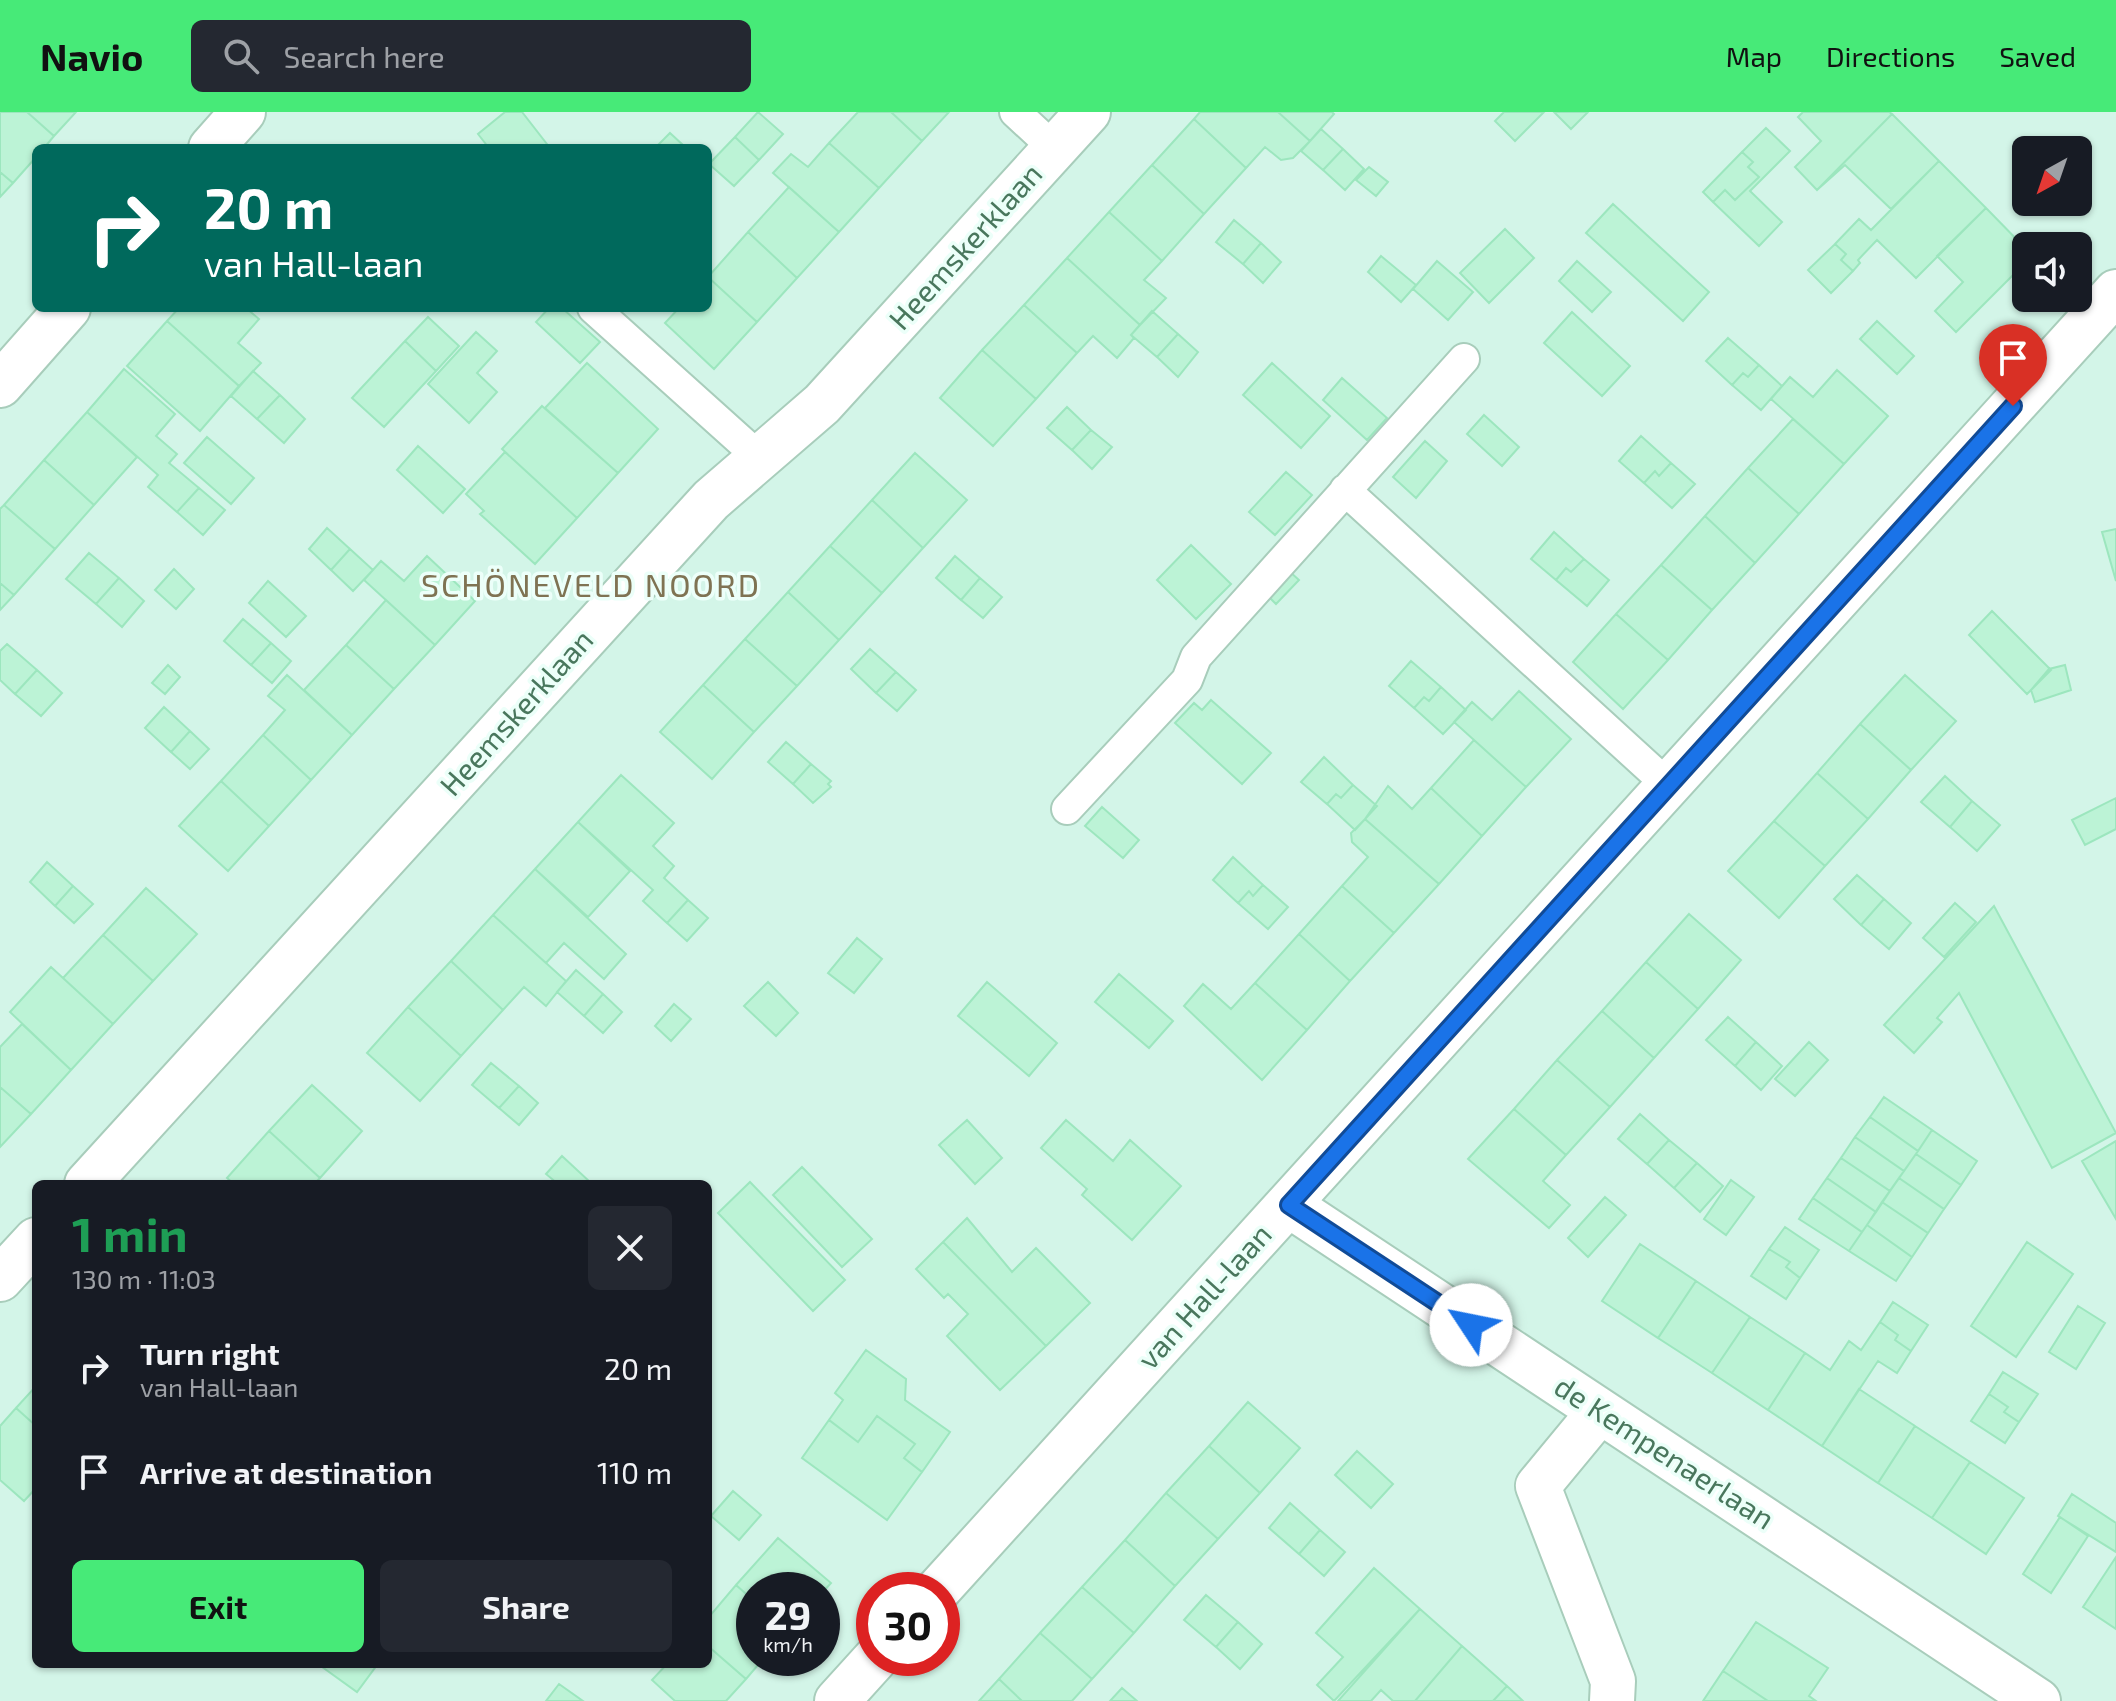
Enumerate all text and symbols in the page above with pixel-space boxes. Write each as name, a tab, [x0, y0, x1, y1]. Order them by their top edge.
search box	[191, 20, 751, 92]
text: Navio	[40, 33, 143, 79]
icon: search	[219, 34, 263, 78]
text: Search here	[283, 38, 445, 74]
text: Map	[1726, 39, 1782, 73]
text: Directions	[1826, 39, 1955, 73]
text: Saved	[1999, 39, 2076, 73]
north arrow	[2012, 136, 2092, 216]
map controls	[2012, 136, 2092, 312]
street label: Heemskerklaan	[880, 155, 1049, 336]
text: 20 m	[204, 173, 333, 240]
icon: right	[72, 176, 176, 280]
button: sound	[2012, 232, 2092, 312]
text: van Hall-laan	[204, 241, 423, 284]
pin	[1979, 324, 2047, 406]
icon: arrive	[1991, 336, 2035, 380]
district label: SCHÖNEVELD NOORD	[421, 565, 761, 603]
street label: Heemskerklaan	[431, 621, 600, 802]
text: 1 min	[72, 1204, 188, 1262]
button: close	[588, 1206, 672, 1290]
street label: van Hall-laan	[1129, 1216, 1278, 1376]
text: 130 m · 11:03	[72, 1263, 216, 1294]
position arrow	[1429, 1283, 1513, 1367]
text: Turn right	[140, 1335, 280, 1371]
icon: right	[72, 1346, 116, 1390]
text: 20 m	[604, 1350, 672, 1386]
street label: de Kempenaerlaan	[1549, 1367, 1782, 1536]
text: van Hall-laan	[140, 1371, 298, 1402]
icon: arrive	[72, 1450, 116, 1494]
text: Arrive at destination	[140, 1454, 432, 1490]
text: 110 m	[597, 1454, 672, 1490]
button: Exit	[72, 1560, 364, 1652]
button: Share	[380, 1560, 672, 1652]
speed limit sign: 30	[856, 1572, 960, 1676]
text: 29	[765, 1590, 811, 1638]
text: km/h	[763, 1632, 813, 1656]

